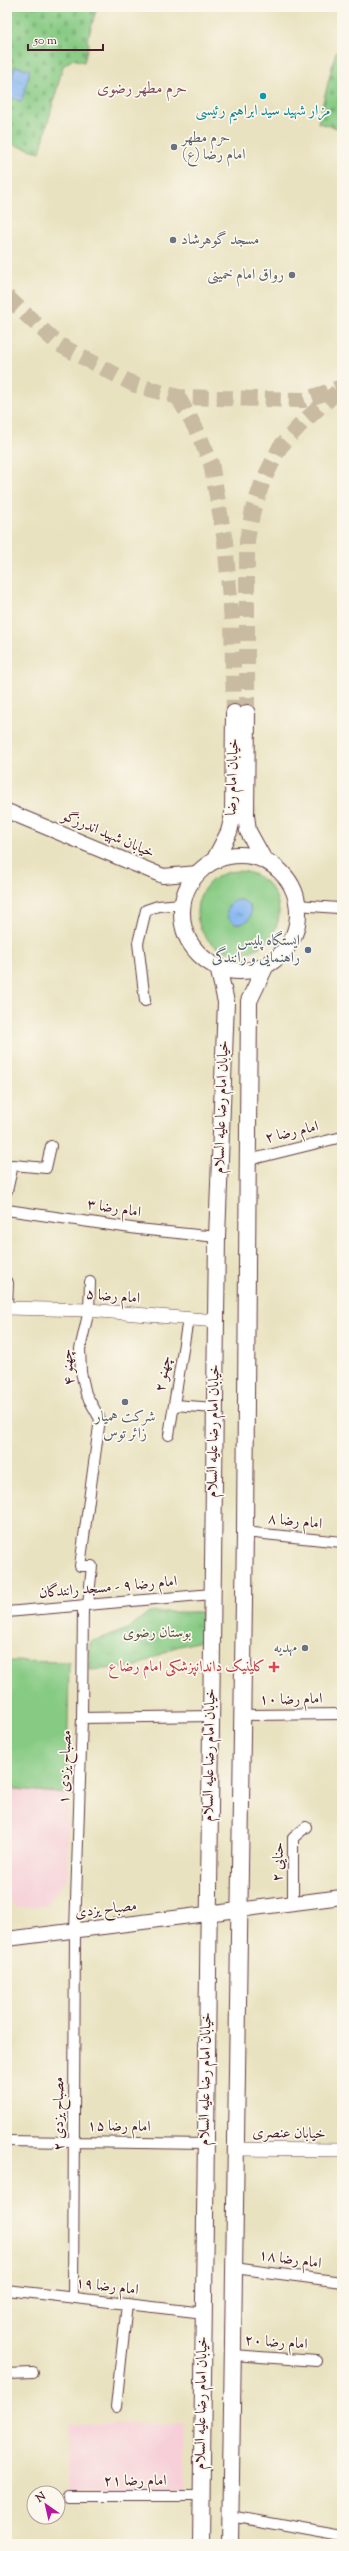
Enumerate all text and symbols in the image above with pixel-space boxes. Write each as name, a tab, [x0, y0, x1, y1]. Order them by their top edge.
scale bar	[28, 26, 103, 52]
text: 50 m	[33, 32, 57, 50]
district label: حرم مطهر رضوی	[97, 78, 187, 102]
marker: مزار شهید سید ابراهیم رئیسی	[258, 91, 268, 101]
place label: مزار شهید سید ابراهیم رئیسی	[195, 101, 331, 125]
place label: حرم مطهر امام رضا (ع)	[180, 128, 245, 167]
marker: حرم مطهر امام رضا (ع)	[169, 142, 179, 152]
place label: مسجد گوهرشاد	[181, 230, 259, 251]
marker: مسجد گوهرشاد	[168, 235, 178, 245]
place label: رواق امام خمینی	[207, 265, 284, 287]
marker: رواق امام خمینی	[287, 270, 297, 280]
street label: خیابان امام رضا	[221, 738, 246, 816]
street label: خیابان شهید اندرزگو	[57, 805, 158, 864]
place label: ایستگاه پلیس راهنمایی و رانندگی	[212, 930, 300, 969]
marker: ایستگاه پلیس راهنمایی و رانندگی	[303, 945, 313, 955]
street label: خیابان امام رضا علیه السلام	[209, 1040, 236, 1174]
street label: امام رضا ۲	[263, 1117, 321, 1150]
street label: امام رضا ۳	[85, 1194, 142, 1225]
street label: امام رضا ۵	[85, 1284, 141, 1311]
street label: چهنو ۴	[57, 1348, 81, 1386]
street label: چهنو ۲	[150, 1354, 178, 1394]
street label: خیابان امام رضا علیه السلام	[202, 1364, 227, 1498]
marker: شرکت همیار زائر توس	[120, 1397, 130, 1407]
place label: شرکت همیار زائر توس	[93, 1407, 155, 1445]
street label: امام رضا ۸	[267, 1509, 323, 1536]
street label: امام رضا ۹ - مسجد رانندگان	[38, 1571, 178, 1606]
park label: بوستان رضوی	[123, 1623, 191, 1644]
place label: مهدیه	[273, 1638, 297, 1659]
marker: مهدیه	[300, 1643, 310, 1653]
place label: کلینیک داندانپزشکى امام رضا ع	[108, 1657, 265, 1679]
marker: کلینیک داندانپزشکى امام رضا ع	[268, 1661, 280, 1673]
street label: خیابان امام رضا علیه السلام	[198, 1688, 223, 1822]
street label: امام رضا ۱۰	[259, 1689, 323, 1712]
street label: مصباح یزدی ۱	[54, 1730, 79, 1804]
street label: حنایی ۲	[268, 1842, 290, 1882]
street label: مصباح یزدی	[74, 1896, 138, 1925]
street label: خیابان امام رضا علیه السلام	[194, 2012, 219, 2146]
street label: مصباح یزدی ۲	[49, 2077, 71, 2151]
street label: امام رضا ۱۵	[87, 2116, 151, 2139]
street label: خیابان عنصری	[252, 2123, 326, 2145]
street label: امام رضا ۱۸	[257, 2245, 323, 2276]
street label: امام رضا ۱۹	[74, 2273, 140, 2302]
street label: امام رضا ۲۰	[244, 2330, 308, 2357]
street label: خیابان امام رضا علیه السلام	[190, 2336, 215, 2470]
street label: امام رضا ۲۱	[103, 2471, 167, 2493]
north arrow	[26, 2485, 66, 2525]
text: N	[32, 2488, 49, 2507]

